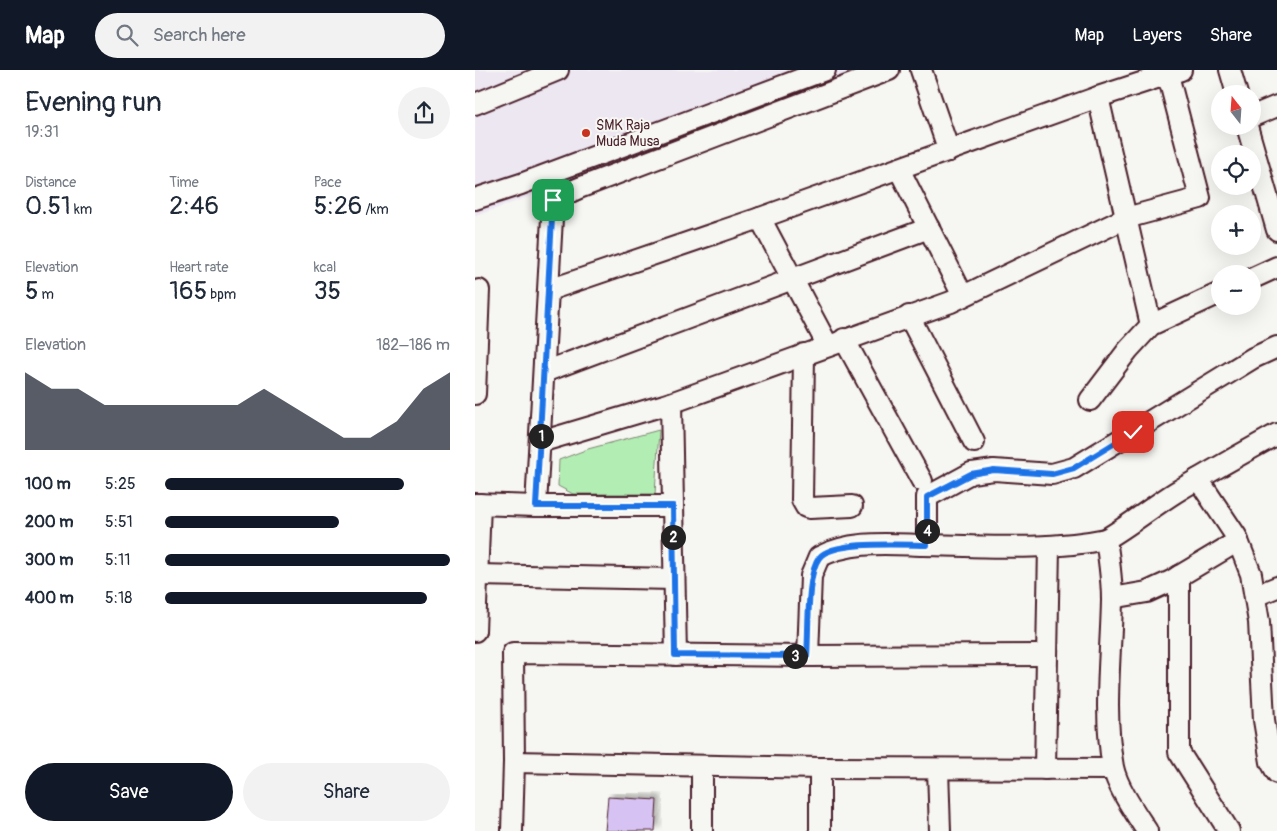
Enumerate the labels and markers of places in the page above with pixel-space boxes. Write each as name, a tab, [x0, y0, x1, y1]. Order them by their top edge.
place label: SMK Raja Muda Musa	[596, 117, 659, 150]
marker: SMK Raja Muda Musa	[580, 127, 592, 139]
pin	[532, 179, 574, 221]
pin	[1112, 411, 1154, 453]
pin: 1	[529, 424, 553, 448]
pin: 4	[915, 518, 939, 544]
pin: 2	[661, 524, 685, 550]
pin: 3	[783, 644, 807, 668]

